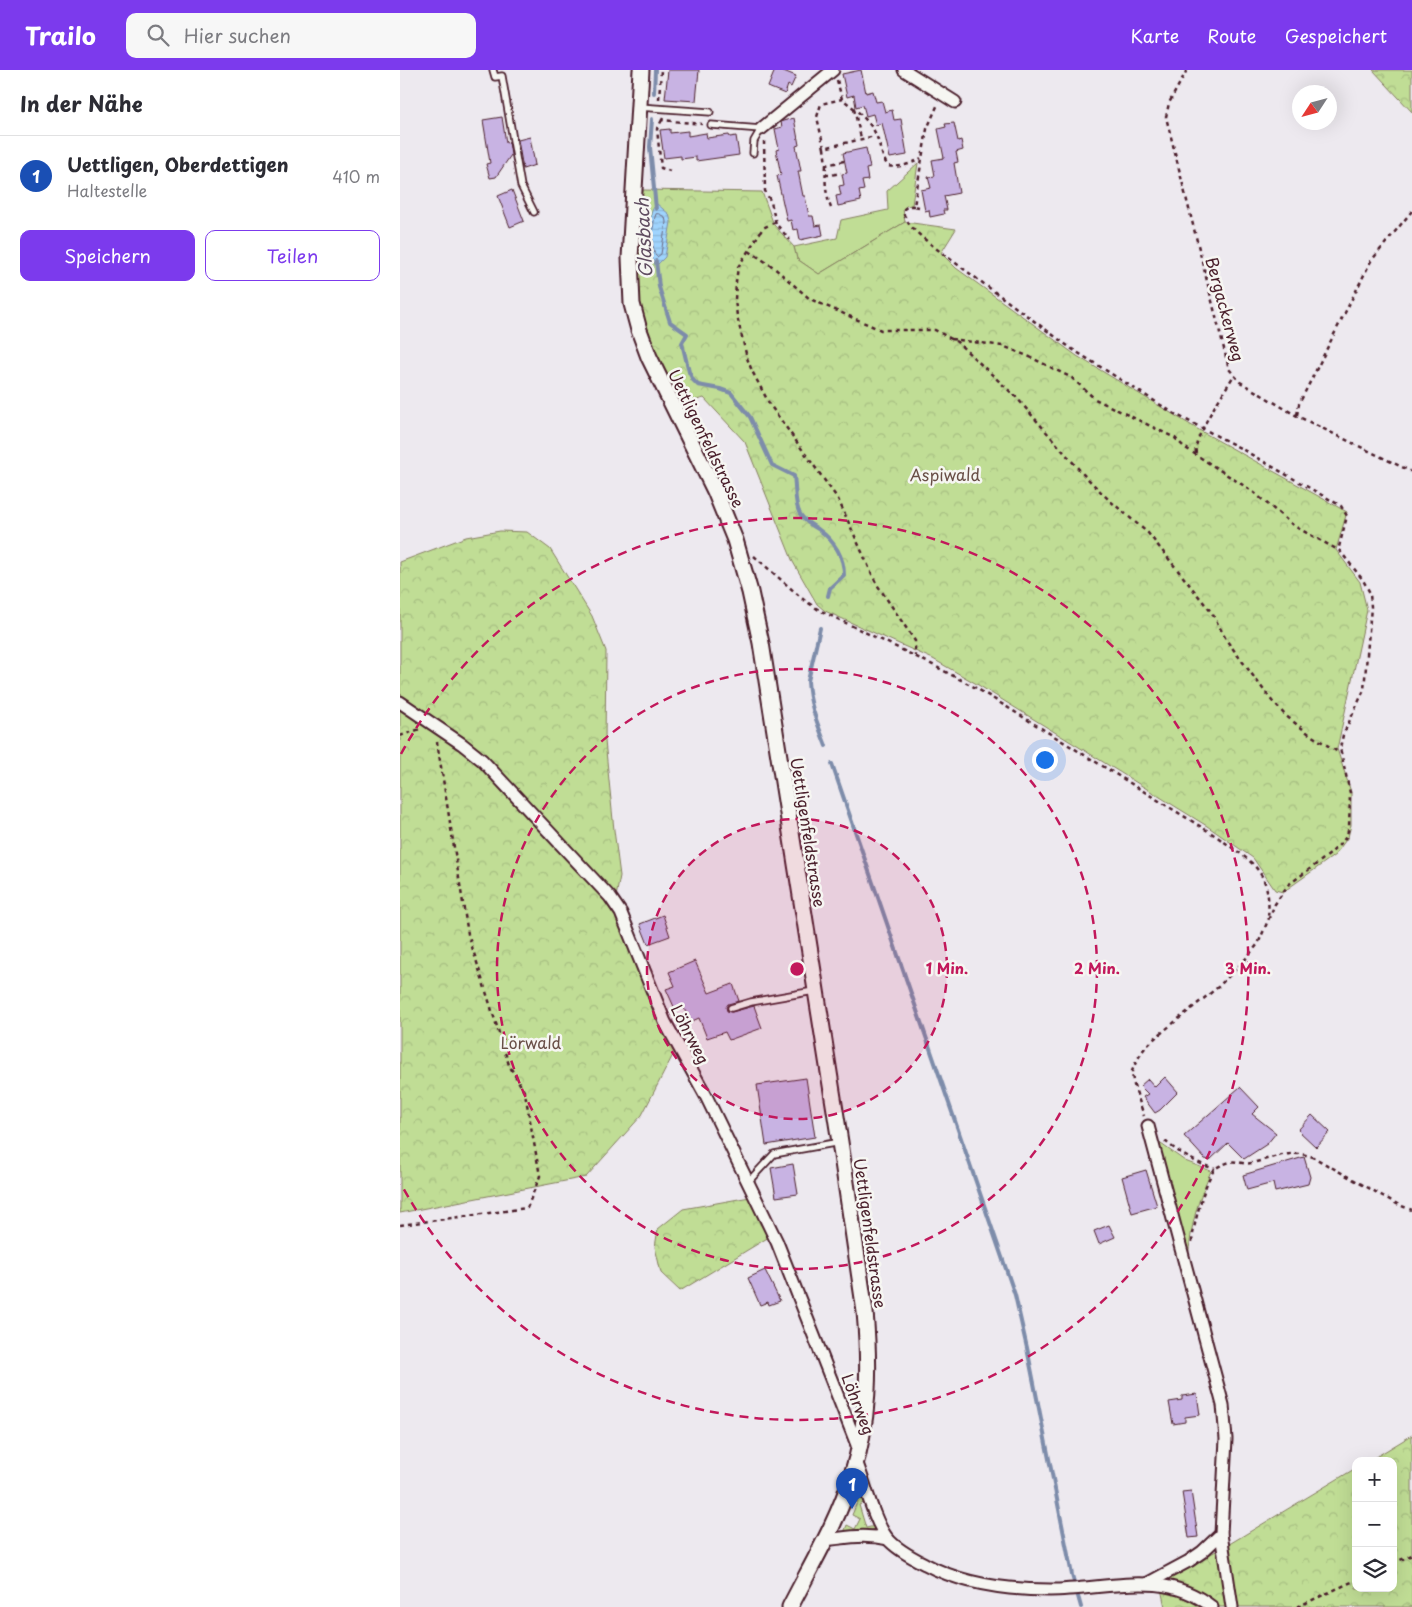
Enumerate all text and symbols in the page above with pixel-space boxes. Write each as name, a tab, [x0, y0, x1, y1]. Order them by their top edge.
search box	[126, 13, 476, 58]
text: Trailo	[25, 17, 96, 53]
icon: search	[144, 21, 172, 49]
text: Hier suchen	[184, 21, 291, 49]
text: Karte	[1131, 22, 1179, 49]
text: Route	[1207, 22, 1257, 49]
text: Gespeichert	[1285, 22, 1387, 49]
north arrow	[1292, 85, 1337, 130]
text: In der Nähe	[20, 87, 142, 119]
text: Uettligen, Oberdettigen	[67, 150, 289, 178]
text: 1	[32, 164, 40, 188]
text: 410 m	[332, 164, 380, 188]
text: Haltestelle	[67, 178, 147, 202]
water label: Glasbach	[627, 197, 659, 279]
button: Speichern	[20, 230, 195, 281]
button: Teilen	[205, 230, 380, 281]
street label: Bergackerweg	[1201, 254, 1251, 364]
street label: Uettligenfeldstrasse	[663, 365, 751, 511]
park label: Aspiwald	[910, 462, 980, 486]
your location	[1032, 747, 1058, 773]
street label: Uettligenfeldstrasse	[785, 755, 833, 909]
text: 1 Min.	[926, 956, 968, 979]
text: 2 Min.	[1074, 956, 1120, 979]
text: 3 Min.	[1225, 956, 1271, 979]
centre of rings	[788, 960, 806, 978]
street label: Löhrweg	[666, 1000, 716, 1068]
park label: Lörwald	[501, 1030, 562, 1054]
street label: Uettligenfeldstrasse	[849, 1156, 893, 1310]
street label: Löhrweg	[836, 1370, 882, 1438]
map controls	[1352, 1457, 1397, 1592]
button: +	[1352, 1457, 1397, 1502]
pin: 1	[836, 1468, 868, 1509]
button: −	[1352, 1502, 1397, 1547]
button: layers	[1352, 1547, 1397, 1592]

